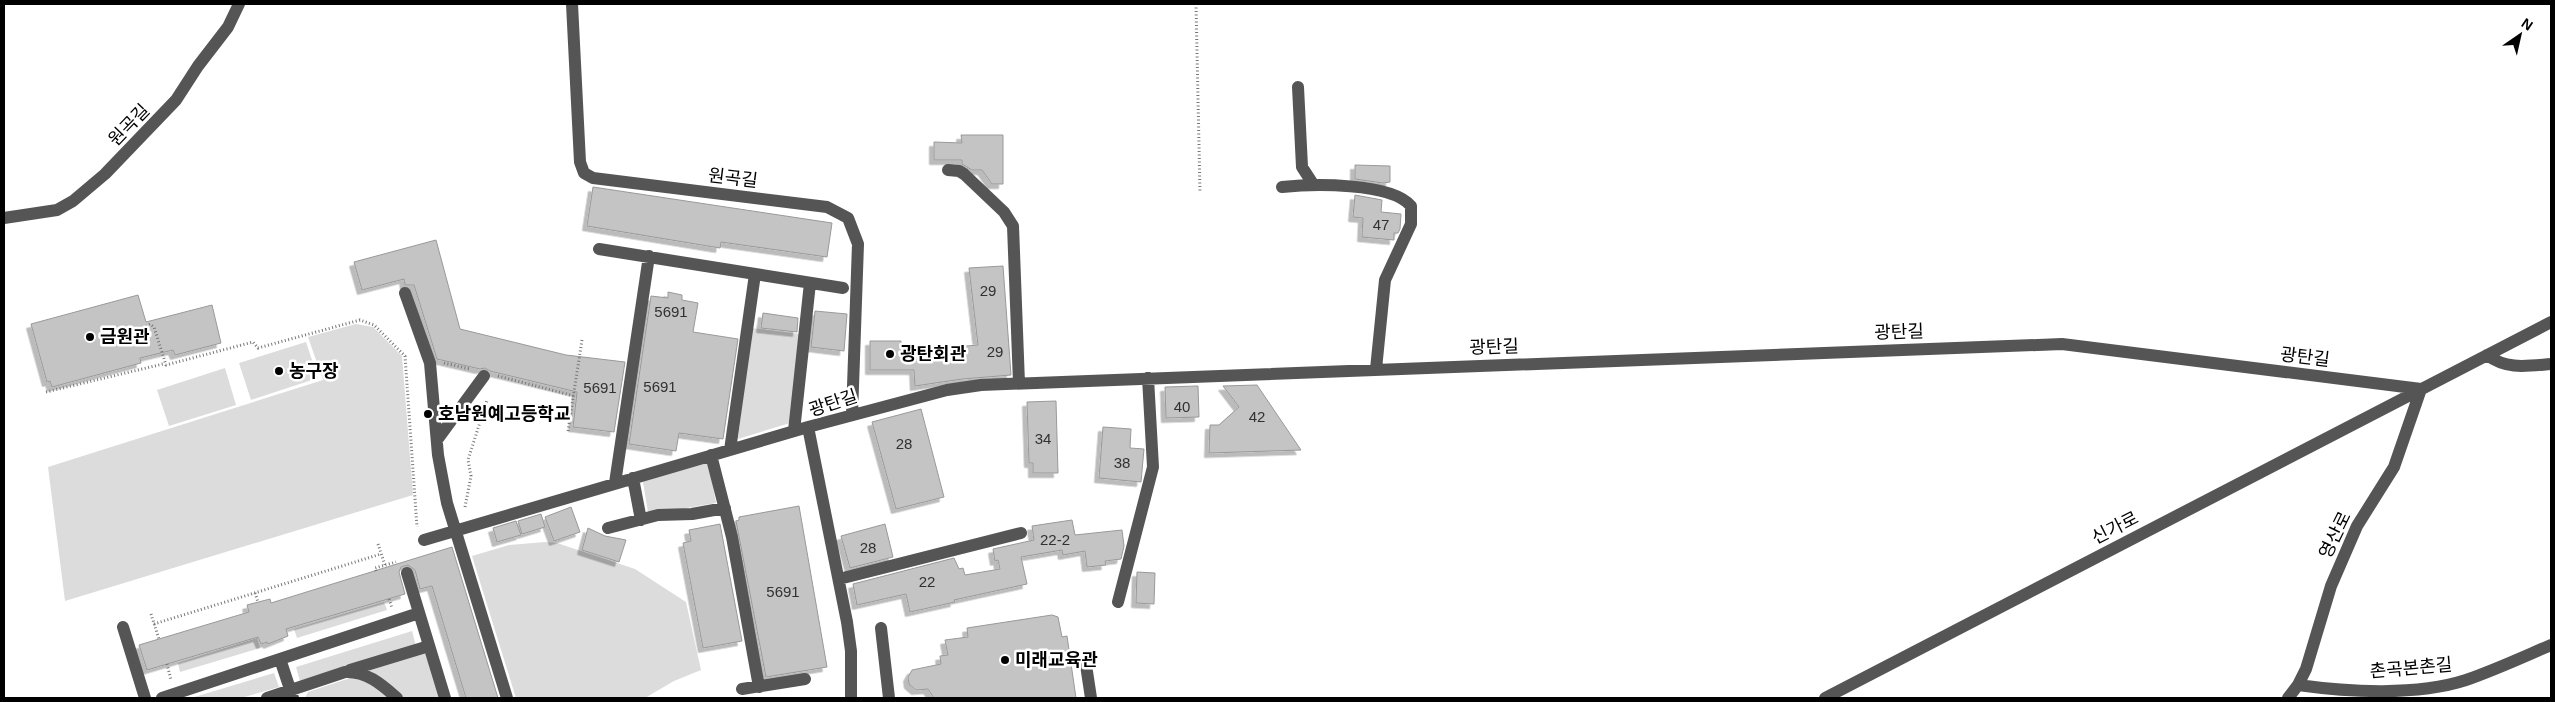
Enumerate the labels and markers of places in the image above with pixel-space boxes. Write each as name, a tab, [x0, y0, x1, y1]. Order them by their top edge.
place label: 금원관	[100, 327, 150, 347]
marker: 금원관	[84, 331, 96, 343]
place label: 광탄회관	[900, 344, 967, 364]
marker: 광탄회관	[884, 348, 896, 360]
place label: 농구장	[289, 361, 339, 381]
marker: 농구장	[273, 365, 285, 377]
place label: 호남원예고등학교	[438, 404, 570, 424]
marker: 호남원예고등학교	[422, 408, 434, 420]
place label: 미래교육관	[1015, 650, 1098, 670]
marker: 미래교육관	[999, 654, 1011, 666]

